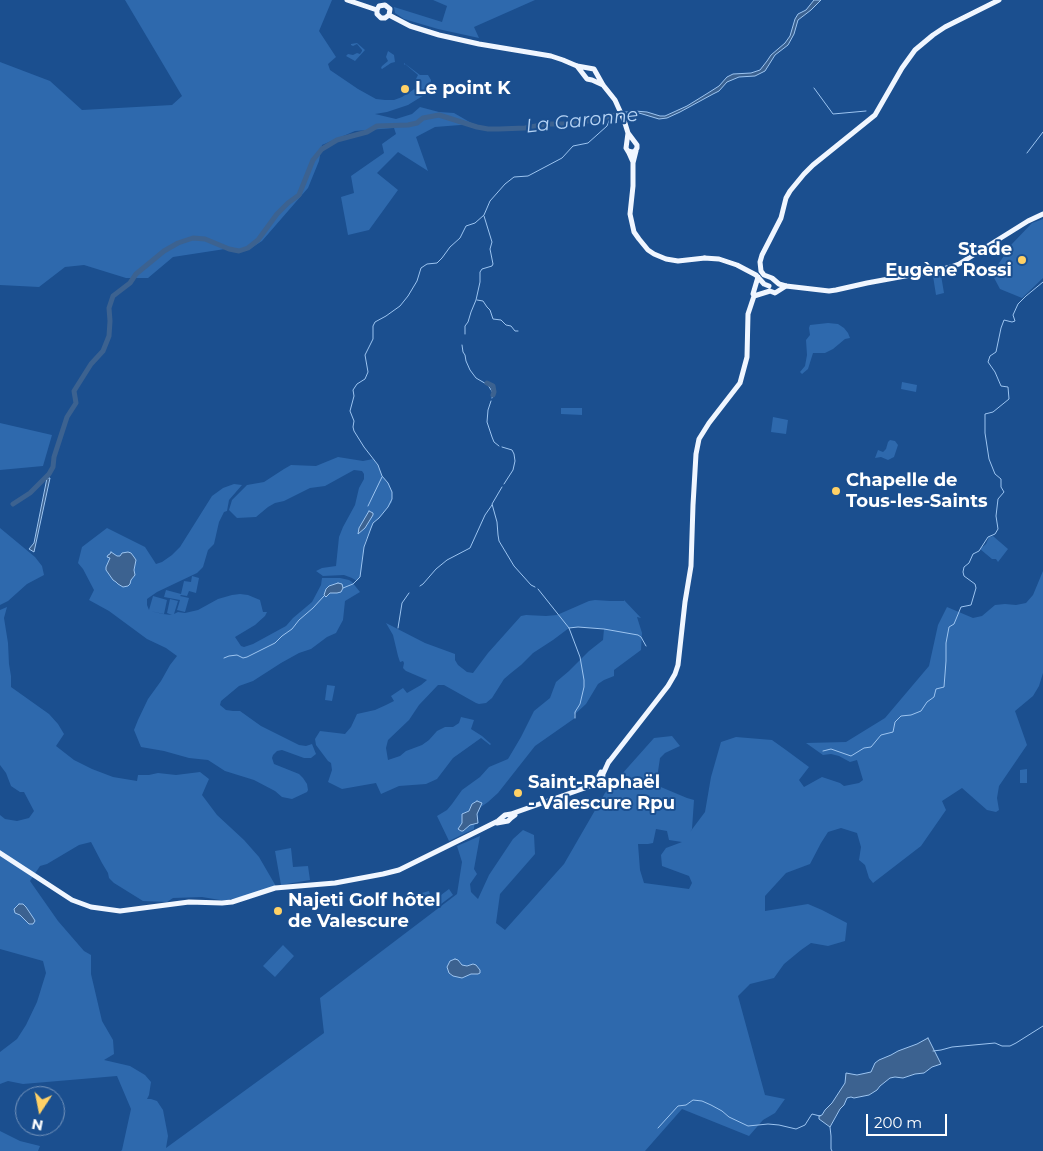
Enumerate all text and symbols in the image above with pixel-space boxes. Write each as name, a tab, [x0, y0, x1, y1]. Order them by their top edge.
place label: Le point K	[415, 78, 511, 100]
marker: Le point K	[399, 83, 411, 95]
water label: La Garonne	[525, 104, 639, 138]
place label: Stade Eugène Rossi	[885, 239, 1012, 282]
marker: Stade Eugène Rossi	[1016, 254, 1028, 266]
place label: Chapelle de Tous-les-Saints	[846, 470, 988, 512]
marker: Chapelle de Tous-les-Saints	[830, 485, 842, 497]
place label: Saint-Raphaël - Valescure Rpu	[528, 772, 675, 814]
marker: Saint-Raphaël - Valescure Rpu	[512, 787, 524, 799]
place label: Najeti Golf hôtel de Valescure	[288, 890, 441, 932]
marker: Najeti Golf hôtel de Valescure	[272, 905, 284, 917]
north arrow	[15, 1086, 65, 1136]
scale bar	[868, 1104, 949, 1136]
text: 200 m	[874, 1113, 922, 1132]
text: N	[30, 1115, 45, 1135]

